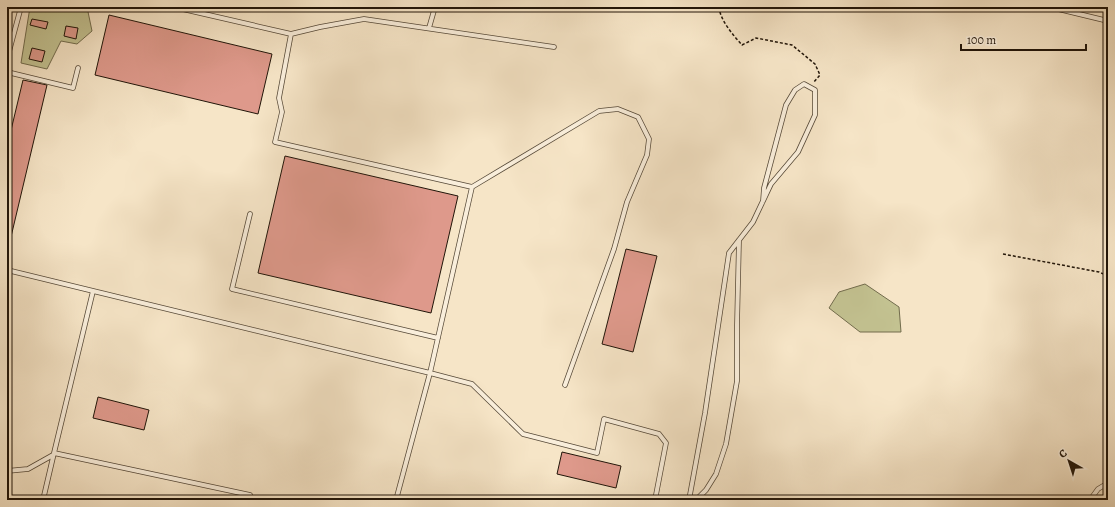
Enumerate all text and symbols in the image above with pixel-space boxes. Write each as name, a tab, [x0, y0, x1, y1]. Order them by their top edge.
scale bar	[961, 26, 1086, 52]
text: 100 m	[967, 32, 996, 48]
north arrow	[1049, 441, 1089, 481]
text: С	[1056, 446, 1071, 462]

